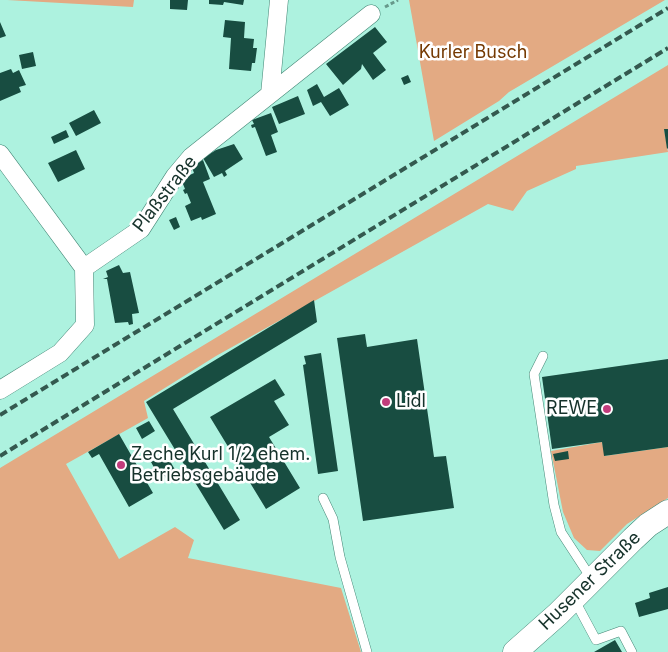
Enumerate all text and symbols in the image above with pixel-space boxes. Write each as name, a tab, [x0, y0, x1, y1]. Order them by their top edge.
park label: Kurler Busch	[419, 42, 527, 64]
street label: Plaßstraße	[129, 152, 201, 236]
place label: Lidl	[396, 391, 426, 413]
marker: Lidl	[380, 396, 392, 408]
place label: REWE	[546, 398, 597, 420]
marker: REWE	[601, 403, 613, 415]
place label: Zeche Kurl 1/2 ehem. Betriebsgebäude	[131, 444, 310, 486]
marker: Zeche Kurl 1/2 ehem. Betriebsgebäude	[115, 459, 127, 471]
street label: Husener Straße	[535, 527, 645, 635]

